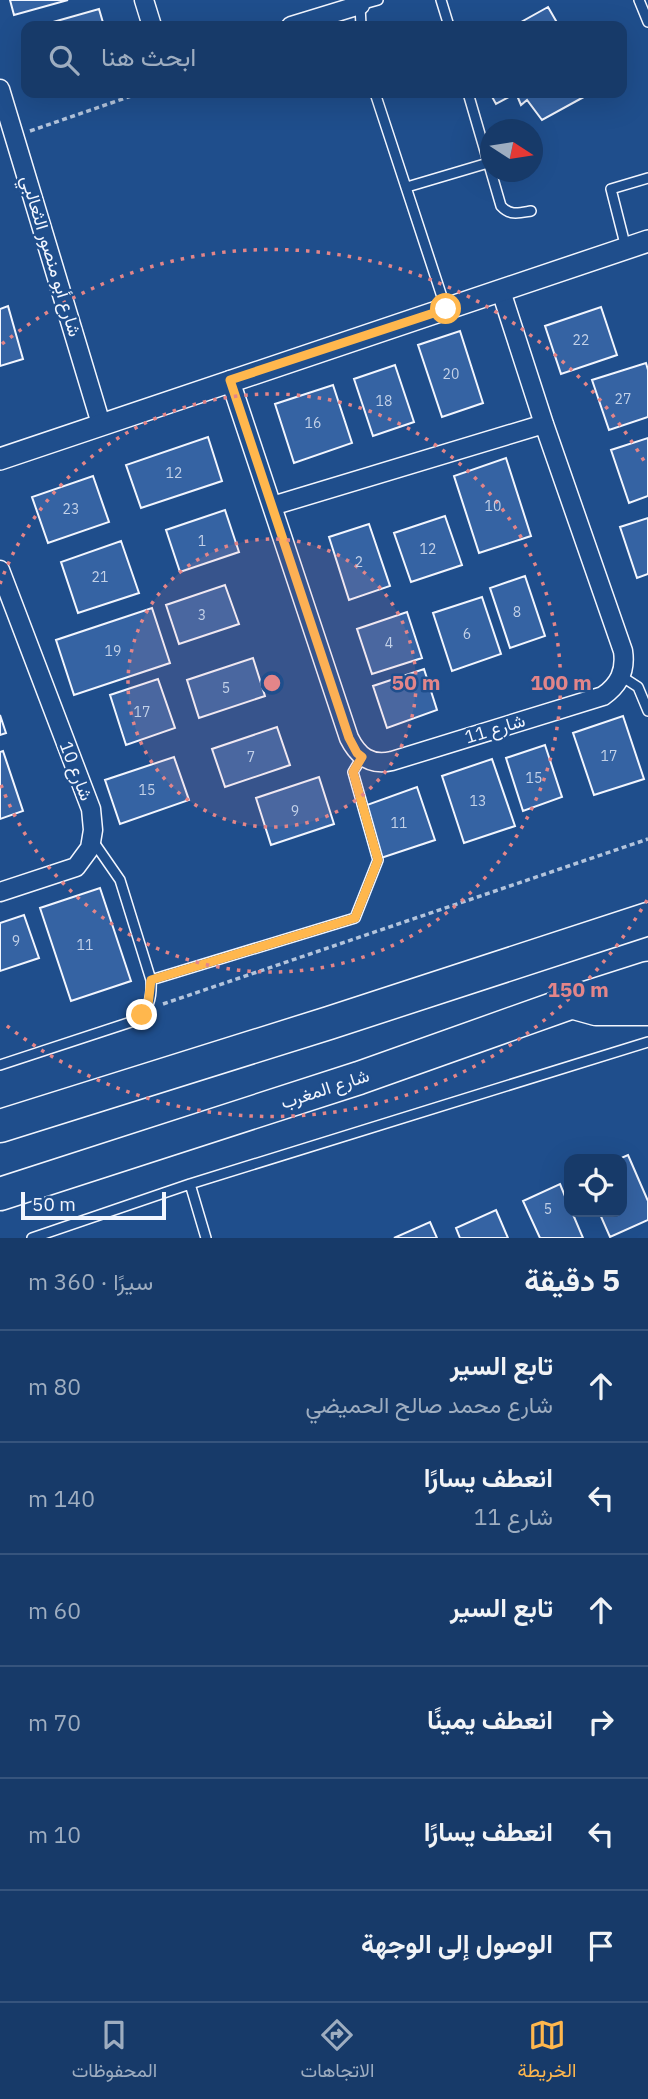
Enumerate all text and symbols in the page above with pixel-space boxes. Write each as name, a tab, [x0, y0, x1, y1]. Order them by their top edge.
search box	[21, 21, 627, 98]
text: ابحث هنا	[101, 39, 196, 73]
icon: search	[45, 41, 83, 79]
north arrow	[480, 119, 543, 182]
street label: شارع أبو منصور الثعالبي	[12, 172, 87, 340]
route start	[430, 293, 461, 324]
house number: 22	[573, 331, 589, 349]
house number: 20	[443, 365, 459, 383]
house number: 27	[615, 390, 631, 408]
house number: 18	[376, 392, 392, 410]
house number: 16	[305, 414, 321, 432]
house number: 12	[166, 464, 182, 482]
house number: 10	[485, 497, 501, 515]
house number: 23	[63, 500, 79, 518]
house number: 1	[198, 532, 206, 550]
house number: 12	[420, 540, 436, 558]
house number: 2	[355, 553, 363, 571]
house number: 21	[92, 568, 108, 586]
house number: 8	[513, 603, 521, 621]
house number: 3	[198, 606, 206, 624]
house number: 6	[463, 625, 471, 643]
house number: 4	[385, 634, 393, 652]
house number: 19	[105, 642, 121, 660]
text: 50 m	[392, 668, 440, 696]
text: 100 m	[530, 668, 592, 696]
centre of rings	[260, 671, 284, 695]
house number: 5	[222, 679, 230, 697]
house number: 17	[134, 703, 150, 721]
street label: شارع 11	[462, 708, 528, 750]
street label: شارع 10	[54, 738, 98, 804]
house number: 17	[601, 747, 617, 765]
house number: 7	[247, 748, 255, 766]
house number: 15	[526, 769, 542, 787]
house number: 15	[139, 781, 155, 799]
house number: 13	[470, 792, 486, 810]
house number: 9	[291, 802, 299, 820]
house number: 11	[391, 814, 407, 832]
house number: 9	[12, 932, 20, 950]
house number: 11	[77, 936, 93, 954]
text: 150 m	[547, 975, 609, 1003]
route end	[126, 999, 157, 1030]
street label: شارع المغرب	[278, 1063, 372, 1115]
map controls	[564, 1154, 627, 1217]
button: locate	[564, 1154, 627, 1217]
scale bar	[21, 1189, 166, 1221]
text: 50 m	[32, 1192, 76, 1216]
house number: 5	[544, 1200, 552, 1218]
text: 5 دقيقة	[524, 1260, 620, 1299]
text: سيرًا · 360 m	[28, 1266, 153, 1296]
text: تابع السير	[450, 1348, 553, 1382]
icon: ahead	[582, 1367, 620, 1405]
text: 80 m	[28, 1371, 81, 1401]
text: شارع محمد صالح الحميضي	[306, 1389, 553, 1419]
text: انعطف يسارًا	[424, 1460, 553, 1494]
icon: left	[582, 1479, 620, 1517]
text: 140 m	[28, 1483, 95, 1513]
text: شارع 11	[474, 1501, 553, 1531]
text: تابع السير	[450, 1590, 553, 1624]
icon: ahead	[582, 1591, 620, 1629]
text: 60 m	[28, 1595, 81, 1625]
text: انعطف يمينًا	[427, 1702, 553, 1736]
icon: right	[582, 1703, 620, 1741]
text: 70 m	[28, 1707, 81, 1737]
text: انعطف يسارًا	[424, 1814, 553, 1848]
icon: left	[582, 1815, 620, 1853]
text: 10 m	[28, 1819, 81, 1849]
text: الوصول إلى الوجهة	[361, 1926, 553, 1960]
icon: arrive	[582, 1927, 620, 1965]
tab: المحفوظات	[72, 2016, 157, 2087]
tab: الاتجاهات	[301, 2016, 374, 2087]
tab: الخريطة	[518, 2016, 576, 2087]

